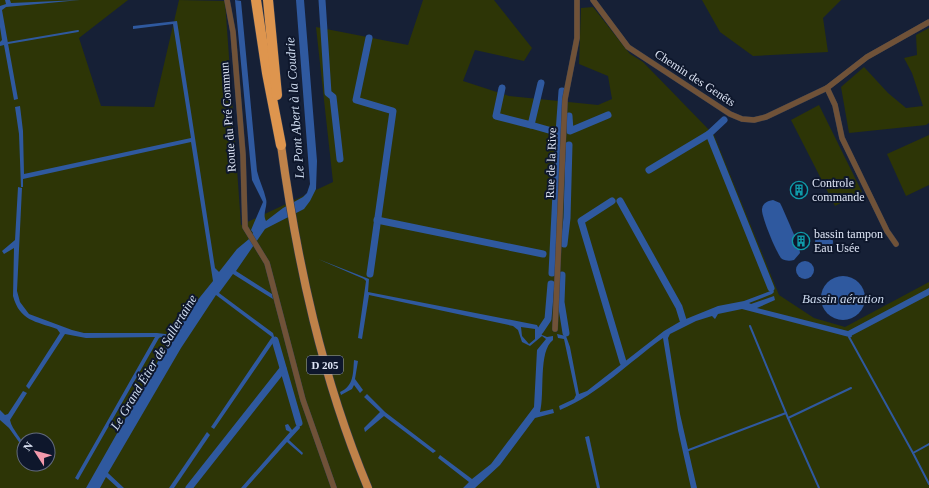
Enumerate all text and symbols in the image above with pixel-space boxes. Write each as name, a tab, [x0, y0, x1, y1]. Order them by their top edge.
water label: Le Pont Abert à la Coudrie	[282, 37, 307, 180]
street label: Chemin des Genêts	[652, 47, 738, 109]
street label: Route du Pré Commun	[217, 61, 239, 173]
street label: Rue de la Rive	[543, 127, 559, 199]
place label: Controle commande	[812, 176, 865, 204]
building icon: Controle commande	[789, 180, 809, 200]
place label: bassin tampon Eau Usée	[814, 227, 883, 255]
building icon: bassin tampon Eau Usée	[791, 231, 811, 251]
water label: Bassin aération	[802, 291, 884, 306]
water label: Le Grand Étier de Sallertaine	[107, 292, 200, 434]
road number: D 205	[307, 356, 343, 374]
north arrow	[16, 432, 56, 472]
text: N	[21, 439, 35, 453]

